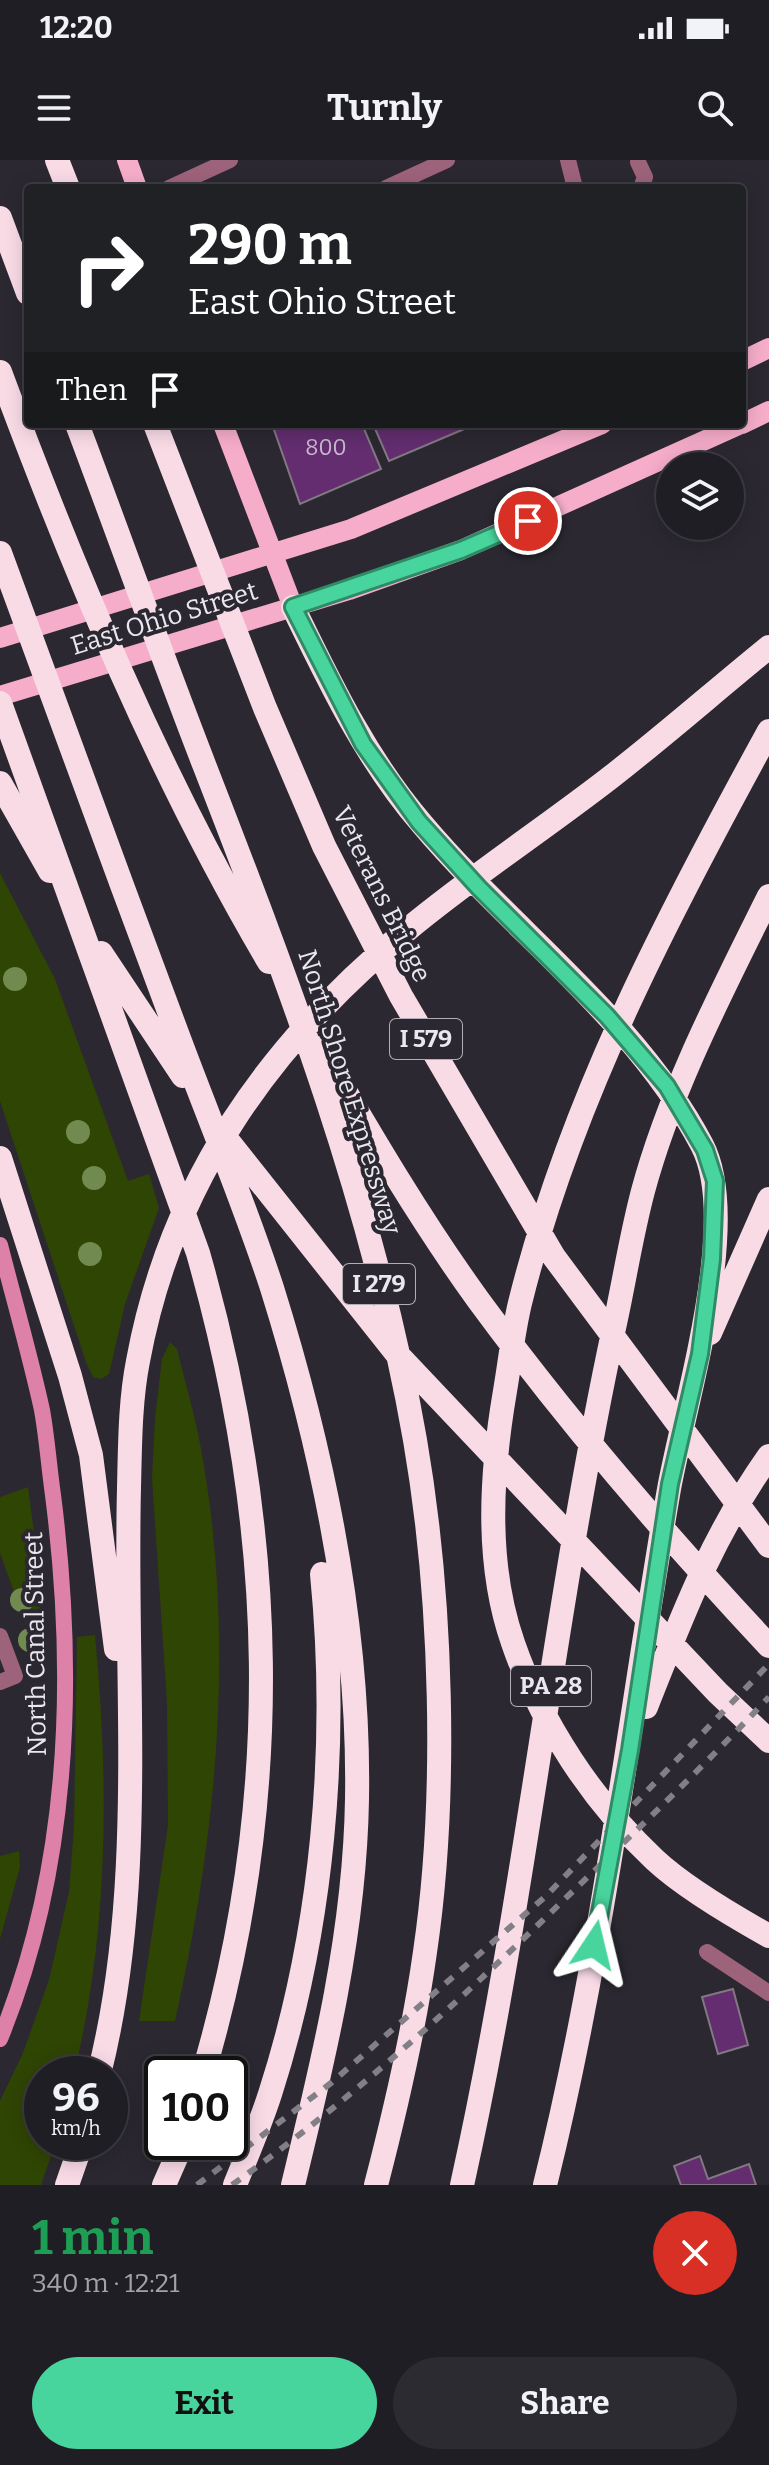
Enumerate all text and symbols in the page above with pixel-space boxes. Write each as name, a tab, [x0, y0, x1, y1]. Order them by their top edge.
text: 12:20	[40, 10, 113, 46]
icon: menu	[32, 86, 76, 130]
text: Turnly	[327, 86, 442, 130]
icon: search	[693, 86, 737, 130]
text: 290 m	[188, 212, 352, 279]
icon: right	[56, 216, 160, 320]
text: East Ohio Street	[188, 280, 456, 324]
icon: arrive	[143, 368, 187, 412]
text: Then	[56, 372, 127, 408]
house number: 800	[305, 434, 347, 461]
map controls	[656, 452, 744, 540]
button: layers	[656, 452, 744, 540]
pin	[494, 487, 562, 555]
icon: arrive	[506, 499, 550, 543]
street label: East Ohio Street	[67, 575, 262, 662]
street label: Veterans Bridge	[326, 801, 437, 987]
street label: North Shore Expressway	[291, 946, 408, 1238]
road number: I 579	[390, 1019, 462, 1059]
road number: I 279	[343, 1264, 415, 1304]
street label: North Canal Street	[18, 1531, 53, 1756]
road number: PA 28	[511, 1666, 591, 1706]
position arrow	[552, 1903, 636, 1987]
speed limit sign: 100	[144, 2056, 248, 2160]
text: 96	[52, 2074, 100, 2122]
text: km/h	[51, 2116, 101, 2140]
text: 1 min	[32, 2209, 153, 2267]
button: close	[653, 2211, 737, 2295]
text: 340 m · 12:21	[32, 2268, 179, 2299]
button: Exit	[32, 2357, 377, 2449]
button: Share	[393, 2357, 737, 2449]

